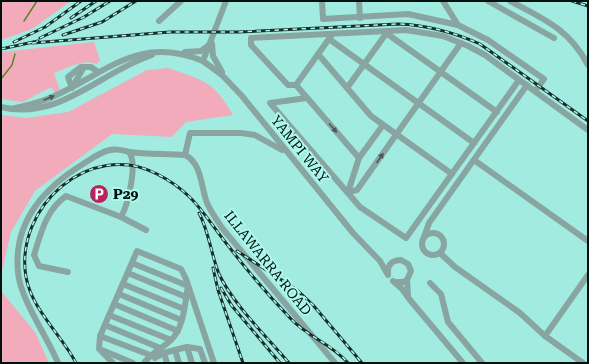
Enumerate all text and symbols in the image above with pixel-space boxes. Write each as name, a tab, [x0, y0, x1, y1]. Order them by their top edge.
one-way arrow	[44, 95, 56, 101]
street label: YAMPI WAY	[268, 112, 332, 186]
one-way arrow	[328, 123, 337, 132]
one-way arrow	[376, 153, 384, 163]
parking icon: P29	[88, 183, 110, 205]
place label: P29	[113, 186, 139, 202]
street label: ILLAWARRA ROAD	[221, 208, 315, 318]

